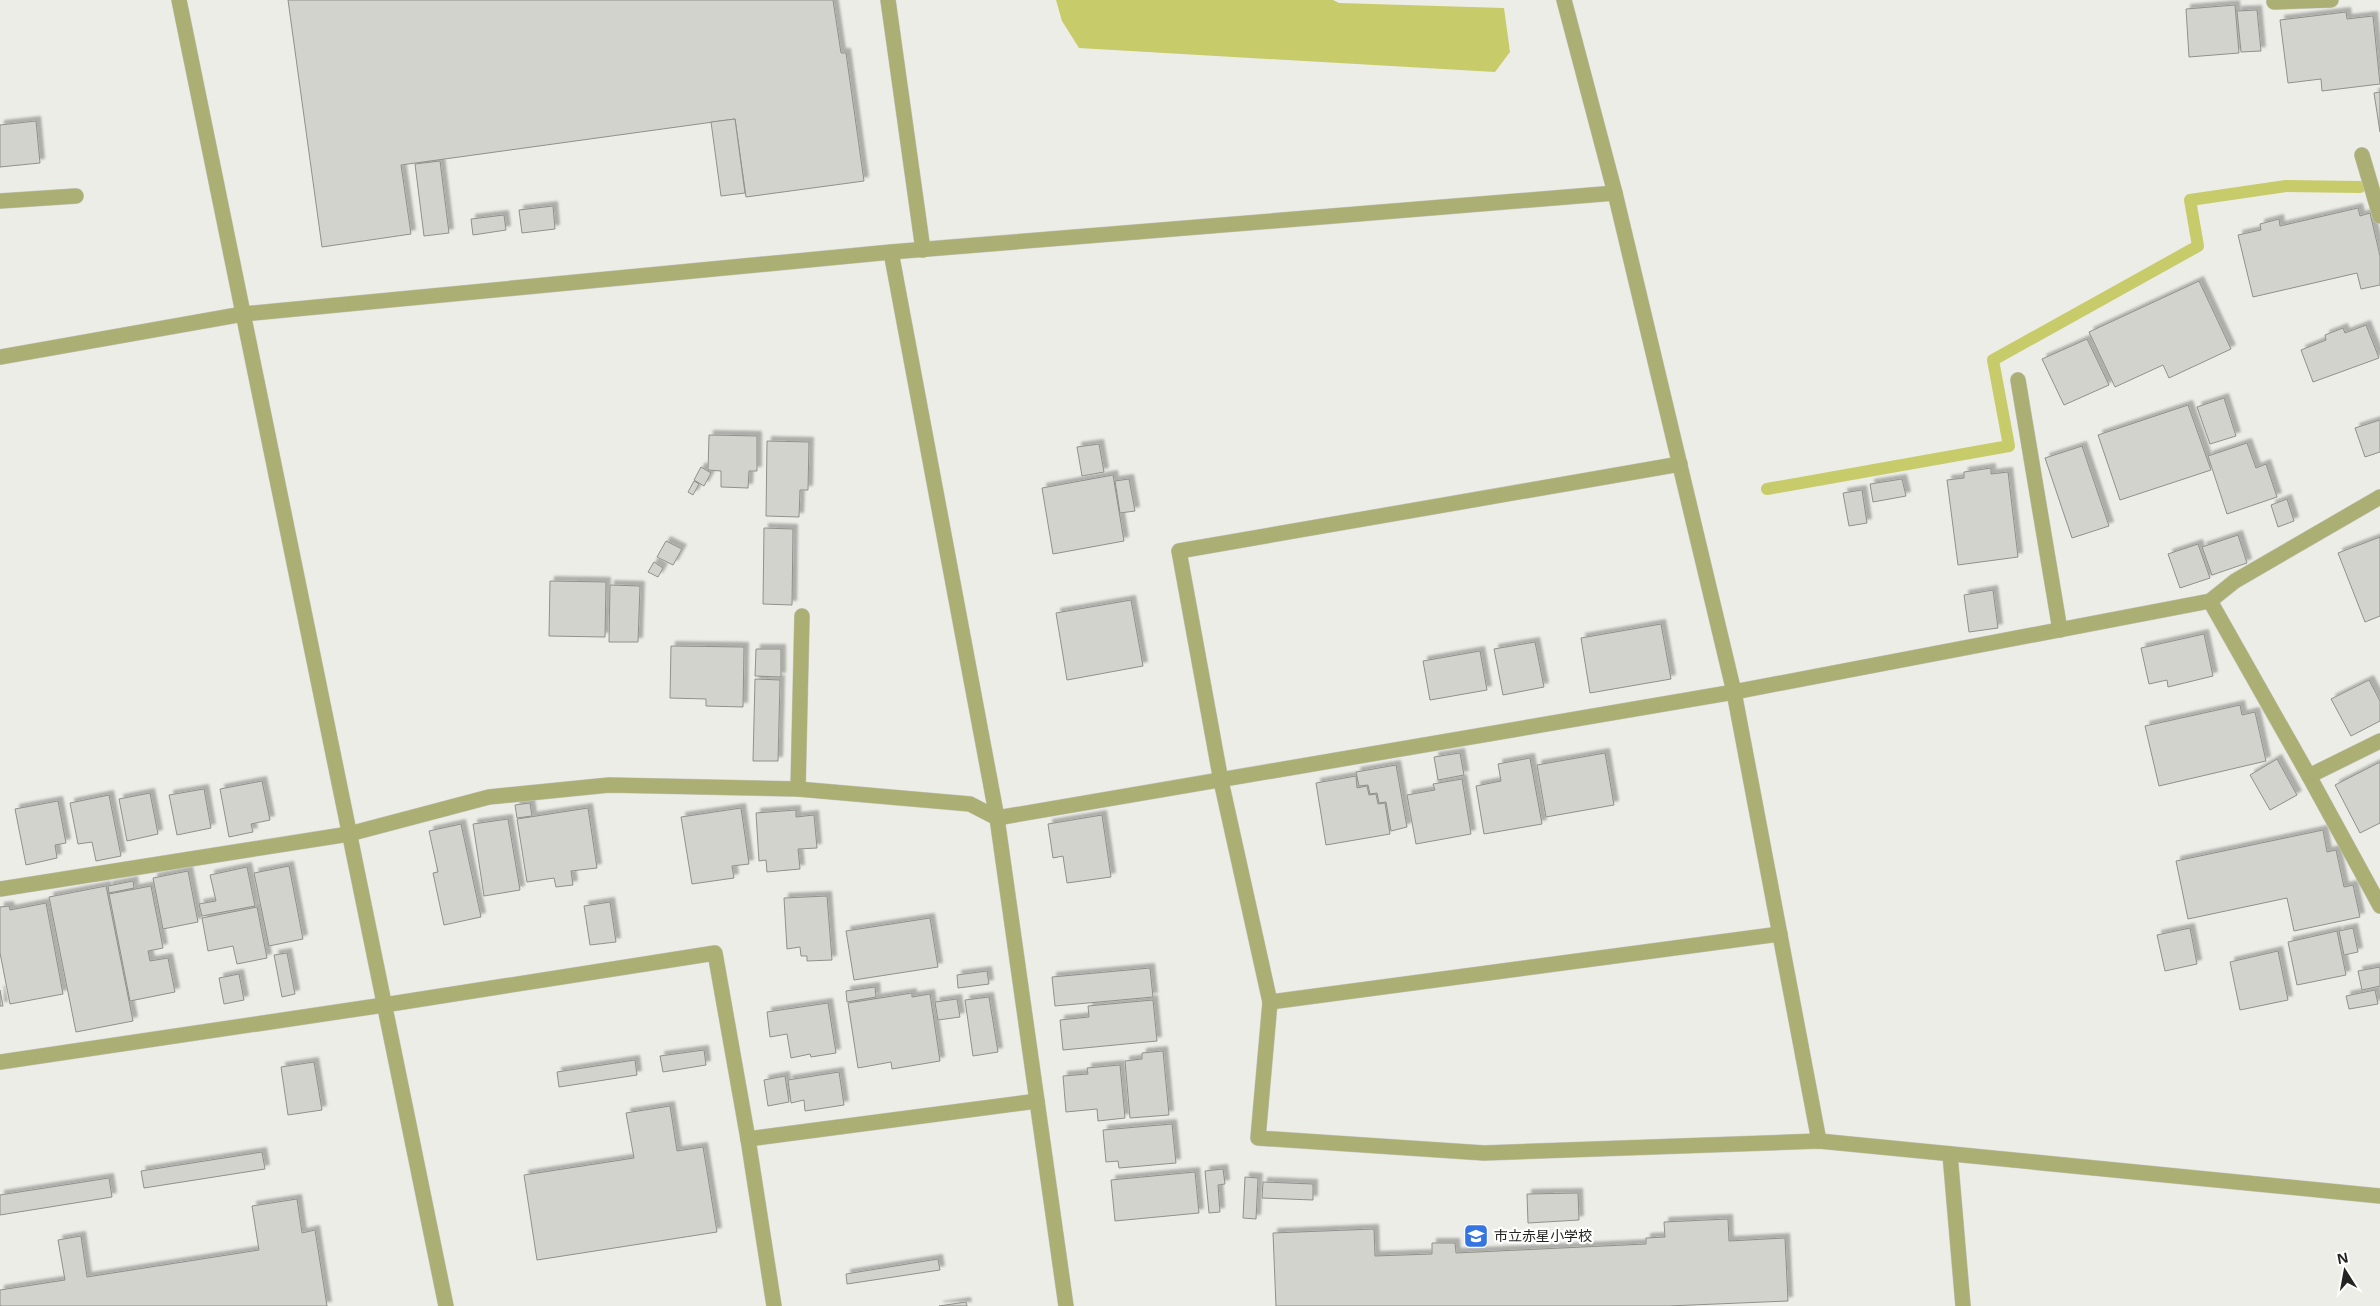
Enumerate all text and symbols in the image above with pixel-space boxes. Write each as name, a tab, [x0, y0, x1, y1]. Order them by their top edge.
school or university icon: 市立赤星小学校	[1463, 1223, 1489, 1249]
place label: 市立赤星小学校	[1494, 1226, 1592, 1245]
north arrow	[2320, 1246, 2370, 1296]
text: N	[2335, 1247, 2350, 1268]

